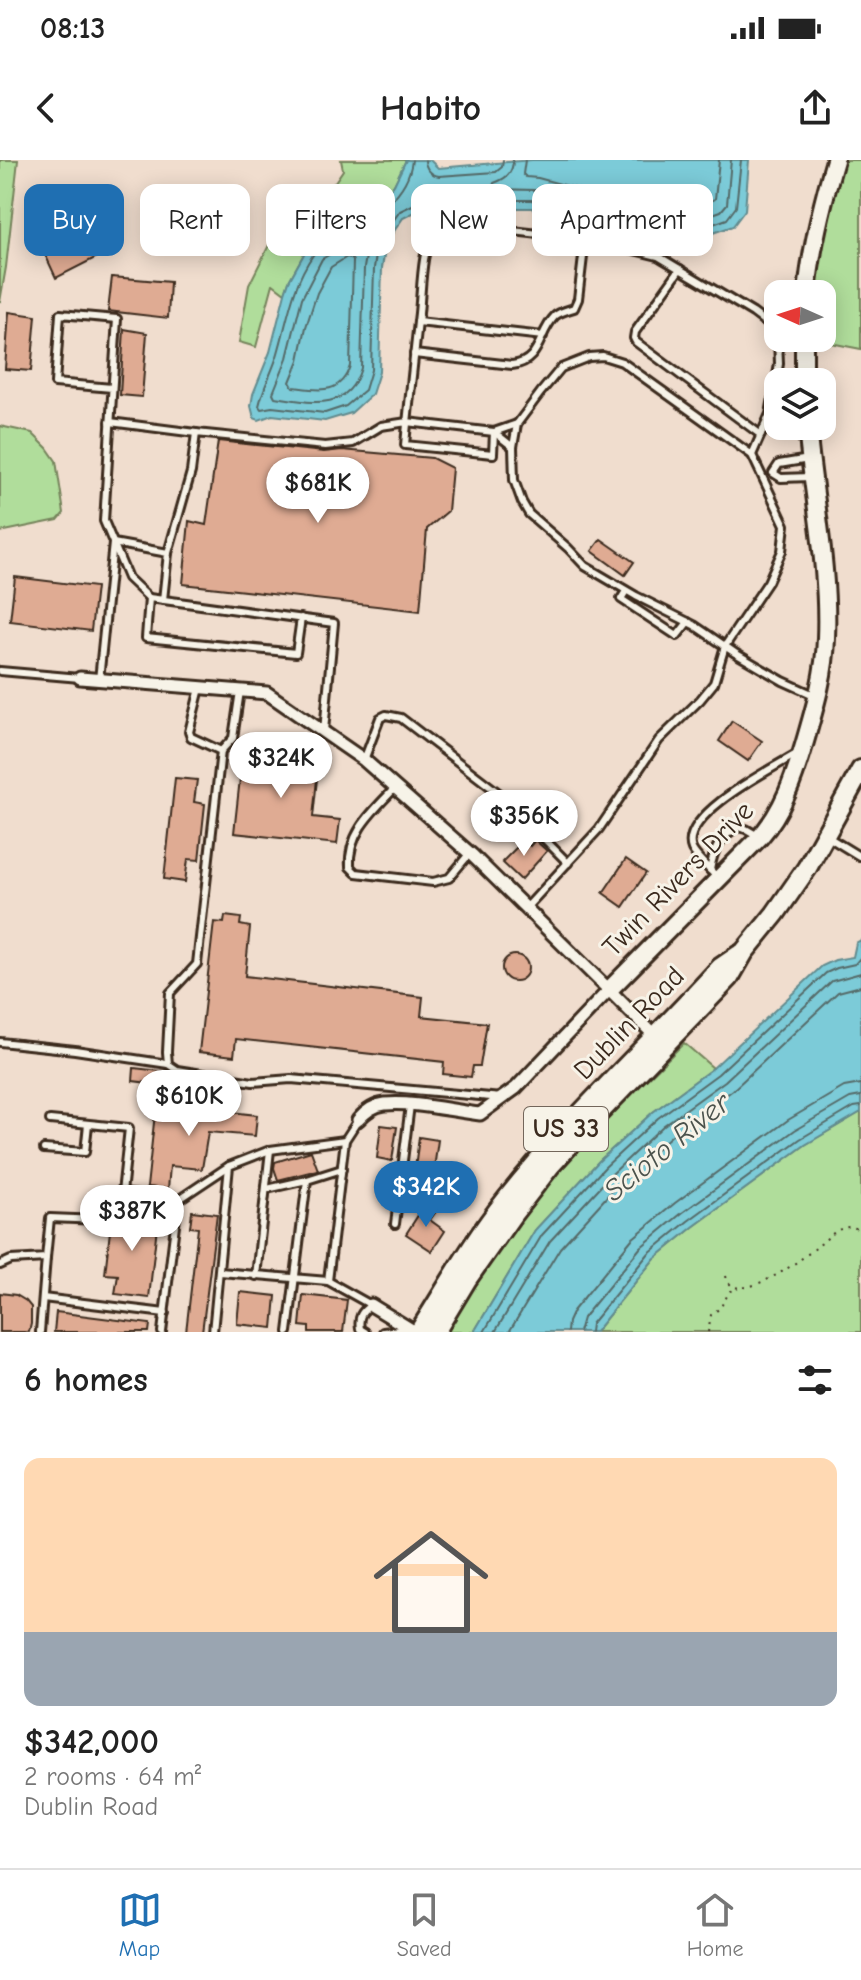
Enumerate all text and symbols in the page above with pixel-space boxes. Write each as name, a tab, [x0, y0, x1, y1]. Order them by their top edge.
text: 08:13	[40, 11, 105, 46]
icon: back	[24, 86, 68, 130]
icon: share	[793, 86, 837, 130]
text: Habito	[380, 88, 481, 129]
chip: Buy	[24, 184, 124, 256]
chip: Rent	[140, 184, 250, 256]
chip: Filters	[266, 184, 395, 256]
chip: New	[411, 184, 516, 256]
chip: Apartment	[532, 184, 713, 256]
north arrow	[764, 280, 836, 352]
map controls	[764, 280, 836, 440]
button: layers	[764, 368, 836, 440]
pin: $681K	[262, 457, 374, 525]
text: $681K	[284, 468, 352, 498]
pin: $324K	[225, 732, 337, 800]
text: $324K	[247, 743, 315, 773]
pin: $356K	[468, 790, 580, 858]
street label: Twin Rivers Drive	[596, 795, 760, 963]
text: $356K	[489, 801, 559, 831]
street label: Dublin Road	[567, 960, 691, 1086]
pin: $610K	[133, 1070, 245, 1138]
text: $610K	[155, 1081, 223, 1111]
water label: Scioto River	[597, 1085, 738, 1209]
road number: US 33	[524, 1107, 608, 1151]
pin: $342K	[370, 1161, 482, 1229]
text: $342K	[392, 1172, 460, 1202]
pin: $387K	[76, 1185, 188, 1253]
text: $387K	[98, 1196, 166, 1226]
icon: filters	[793, 1358, 837, 1402]
text: 6 homes	[24, 1360, 148, 1400]
icon: home	[359, 1510, 503, 1654]
text: $342,000	[24, 1722, 159, 1762]
text: 2 rooms · 64 m²	[24, 1762, 201, 1792]
text: Dublin Road	[24, 1792, 158, 1822]
tab: Map	[118, 1888, 162, 1962]
tab: Saved	[397, 1888, 452, 1962]
tab: Home	[687, 1888, 743, 1962]

